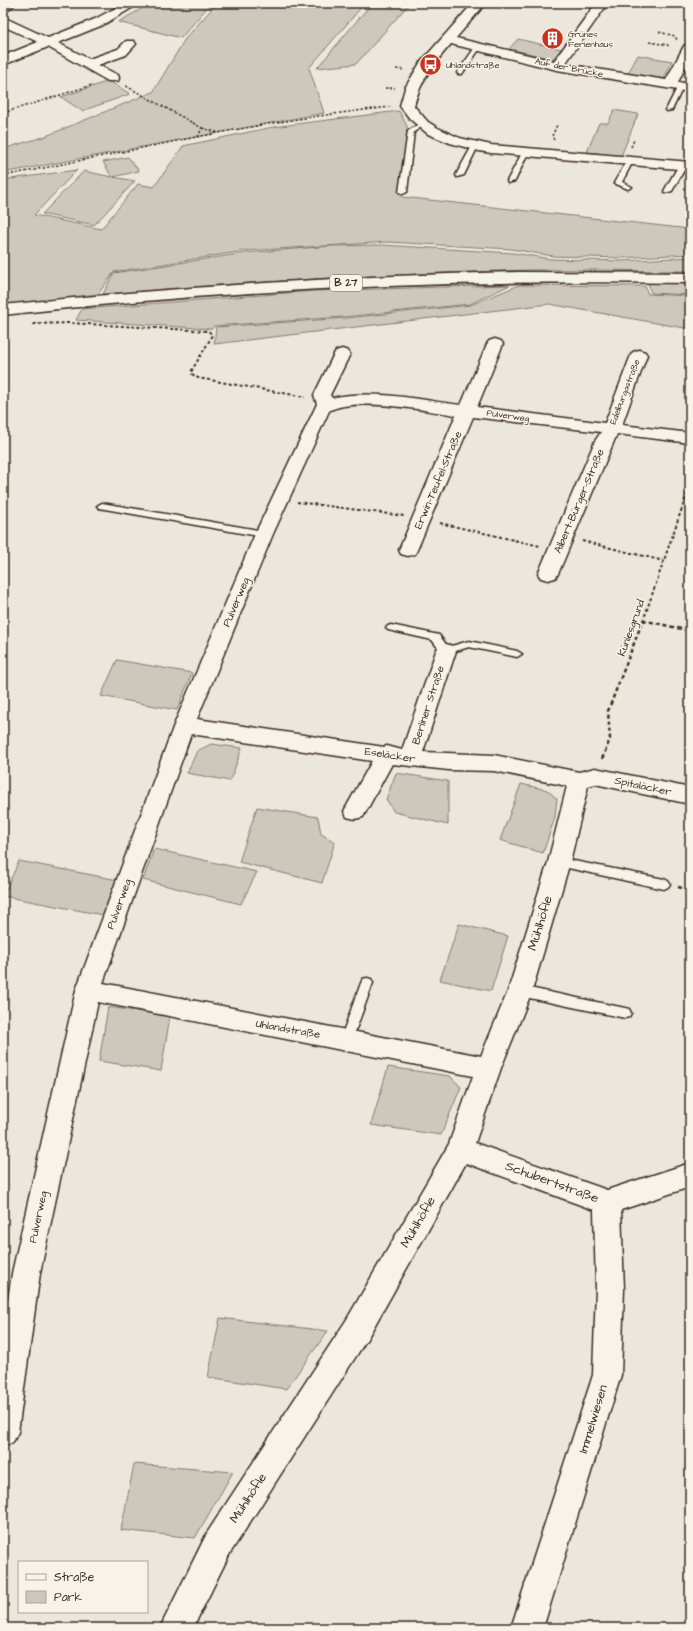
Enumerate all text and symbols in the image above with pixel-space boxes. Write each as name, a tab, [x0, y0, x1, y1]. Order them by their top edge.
building icon: Grünes Ferienhaus	[539, 26, 565, 52]
place label: Grünes Ferienhaus	[568, 28, 613, 51]
bus stop icon: Uhlandstraße	[418, 52, 444, 78]
street label: Auf der Brücke	[534, 55, 604, 81]
place label: Uhlandstraße	[446, 59, 500, 72]
road number: B 27	[330, 275, 362, 291]
street label: Edelburgastraße	[607, 357, 643, 427]
street label: Pulverweg	[486, 407, 531, 425]
street label: Erwin-Teufel-Straße	[411, 429, 465, 531]
street label: Albert-Bürger-Straße	[550, 446, 609, 556]
street label: Pulverweg	[219, 575, 254, 630]
street label: Künlesgrund	[614, 597, 649, 659]
street label: Berliner Straße	[408, 664, 448, 746]
street label: Eseläcker	[364, 744, 416, 766]
street label: Spitaläcker	[613, 773, 673, 799]
street label: Pulverweg	[103, 876, 136, 932]
street label: Mühlhöfle	[523, 893, 557, 953]
street label: Uhlandstraße	[254, 1016, 322, 1042]
street label: Schubertstraße	[503, 1157, 601, 1207]
street label: Pulverweg	[25, 1189, 52, 1244]
street label: Mühlhöfle	[396, 1193, 440, 1251]
street label: Immelwiesen	[574, 1382, 612, 1456]
street label: Mühlhöfle	[225, 1469, 271, 1527]
legend	[18, 1561, 148, 1613]
text: Straße	[54, 1569, 95, 1586]
text: Park	[54, 1589, 82, 1606]

